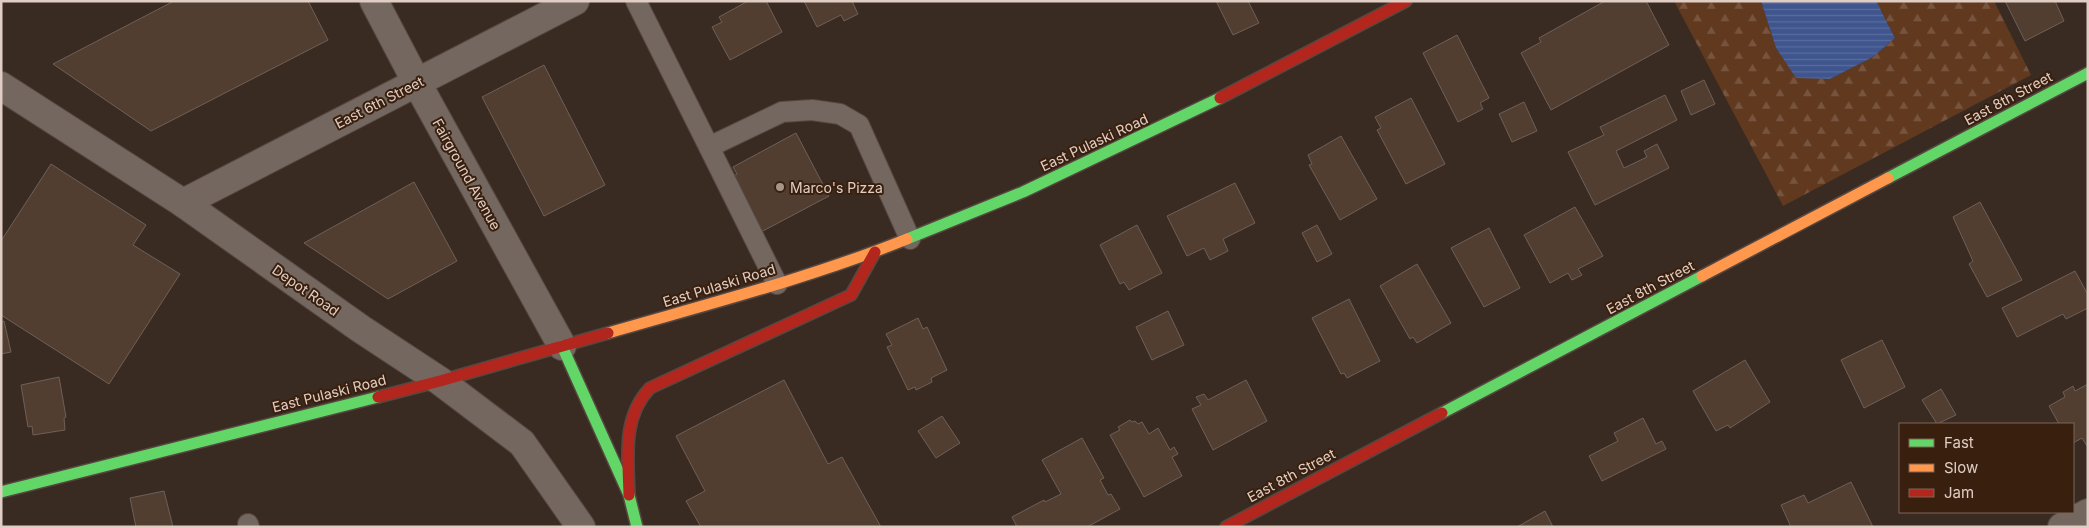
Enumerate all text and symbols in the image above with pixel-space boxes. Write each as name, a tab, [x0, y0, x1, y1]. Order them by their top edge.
street label: East 8th Street	[1961, 67, 2055, 128]
street label: East 6th Street	[332, 72, 427, 132]
street label: East Pulaski Road	[1037, 110, 1151, 174]
street label: Fairground Avenue	[429, 115, 505, 233]
place label: Marco's Pizza	[790, 179, 883, 196]
marker: Marco's Pizza	[774, 181, 786, 193]
street label: East 8th Street	[1603, 256, 1697, 317]
street label: East Pulaski Road	[661, 260, 777, 310]
street label: Depot Road	[269, 261, 343, 319]
street label: East Pulaski Road	[270, 371, 388, 415]
legend	[1899, 423, 2074, 513]
text: Fast	[1944, 433, 1974, 452]
street label: East 8th Street	[1244, 444, 1338, 505]
text: Slow	[1944, 458, 1978, 477]
text: Jam	[1944, 483, 1974, 502]

